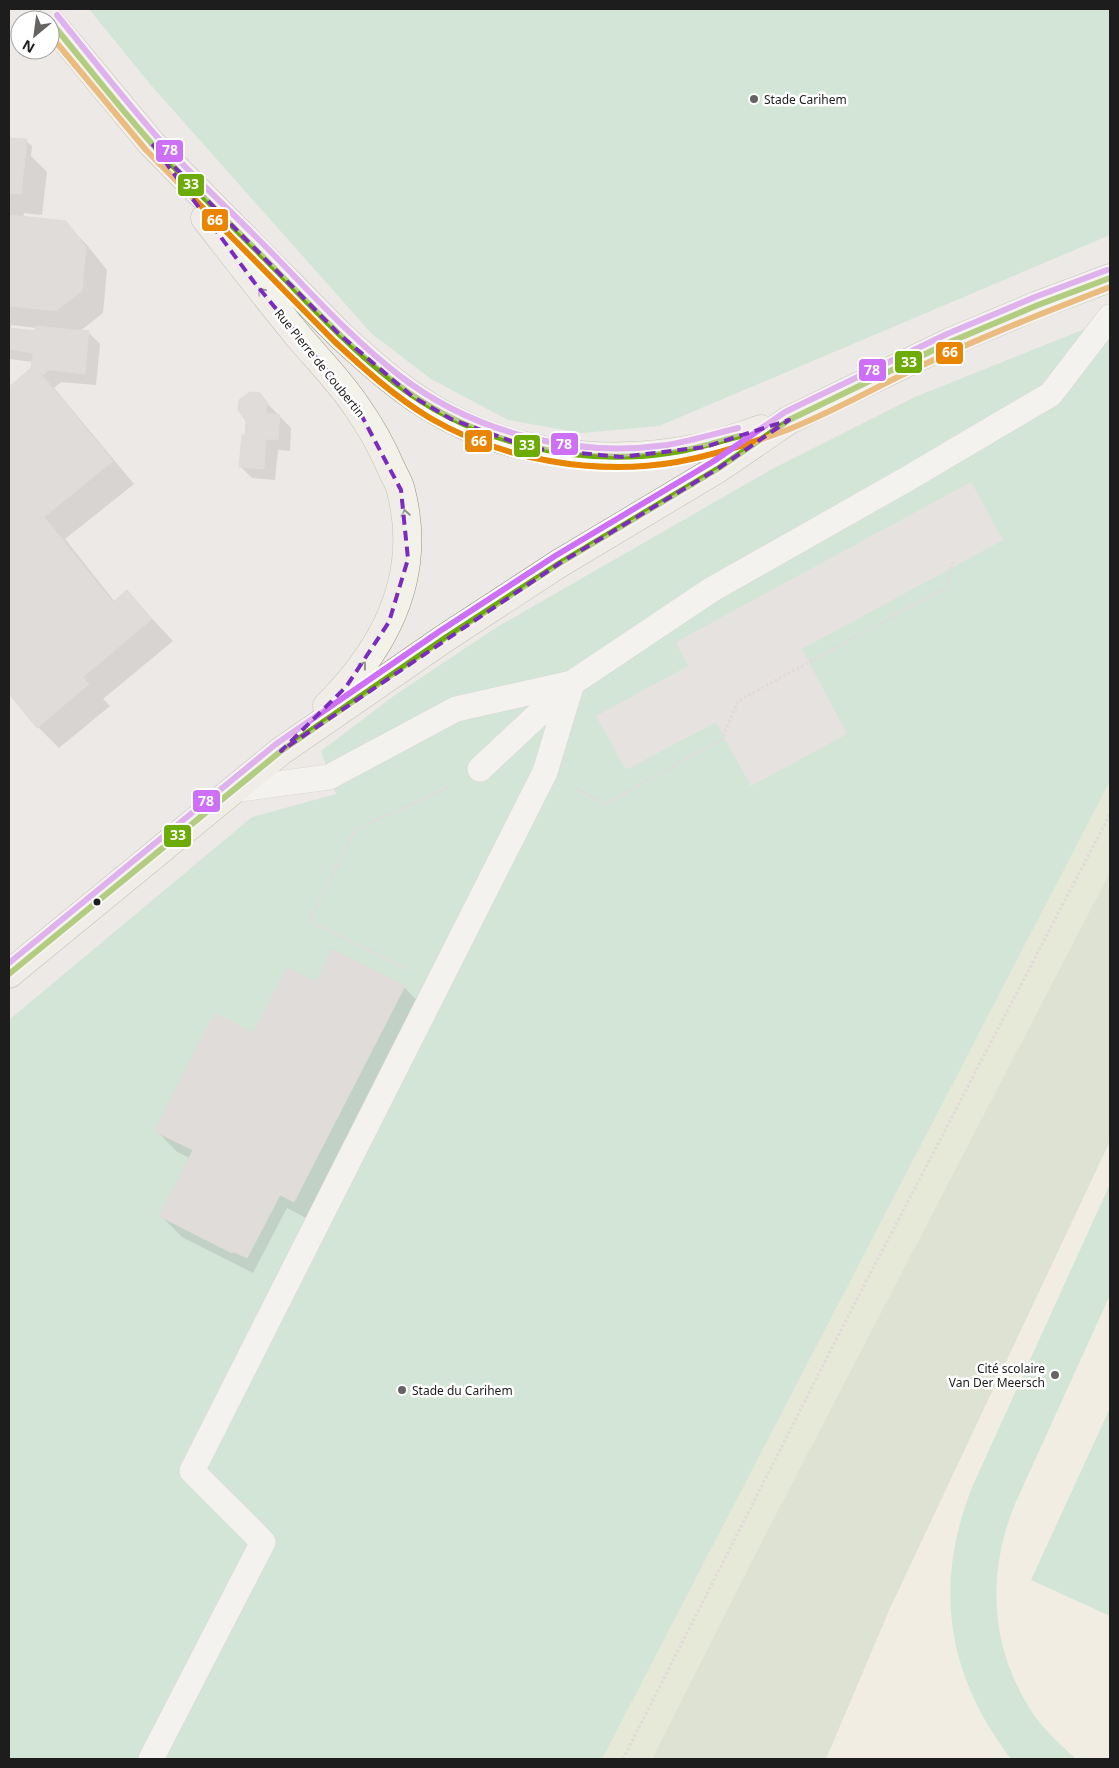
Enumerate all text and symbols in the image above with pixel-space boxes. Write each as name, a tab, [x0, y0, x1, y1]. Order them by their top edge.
north arrow	[10, 10, 60, 60]
text: N	[19, 36, 38, 58]
place label: Stade Carihem	[764, 91, 847, 108]
marker: Stade Carihem	[748, 93, 760, 105]
line badge: 78	[155, 139, 184, 163]
text: 78	[162, 140, 178, 159]
line badge: 33	[177, 173, 205, 197]
text: 33	[183, 174, 199, 193]
line badge: 66	[201, 208, 229, 232]
text: 66	[207, 210, 223, 229]
one-way arrow	[259, 288, 267, 297]
street label: Rue Pierre de Coubertin	[271, 305, 369, 421]
line badge: 66	[935, 341, 964, 365]
text: 66	[942, 342, 958, 361]
line badge: 33	[894, 350, 923, 374]
text: 33	[901, 352, 917, 371]
line badge: 78	[858, 358, 887, 382]
text: 78	[864, 360, 880, 379]
line badge: 66	[464, 429, 493, 453]
text: 66	[471, 431, 487, 450]
line badge: 78	[550, 432, 579, 456]
line badge: 33	[513, 434, 541, 458]
text: 78	[556, 434, 572, 453]
text: 33	[519, 435, 535, 454]
one-way arrow	[400, 508, 410, 517]
one-way arrow	[357, 662, 365, 671]
line badge: 78	[192, 789, 221, 813]
text: 78	[198, 791, 214, 810]
line badge: 33	[163, 824, 192, 848]
text: 33	[170, 825, 186, 844]
unlabelled marker	[92, 897, 102, 907]
place label: Cité scolaire Van Der Meersch	[949, 1360, 1045, 1391]
marker: Cité scolaire Van Der Meersch	[1049, 1369, 1061, 1381]
place label: Stade du Carihem	[412, 1382, 513, 1399]
marker: Stade du Carihem	[396, 1384, 408, 1396]

